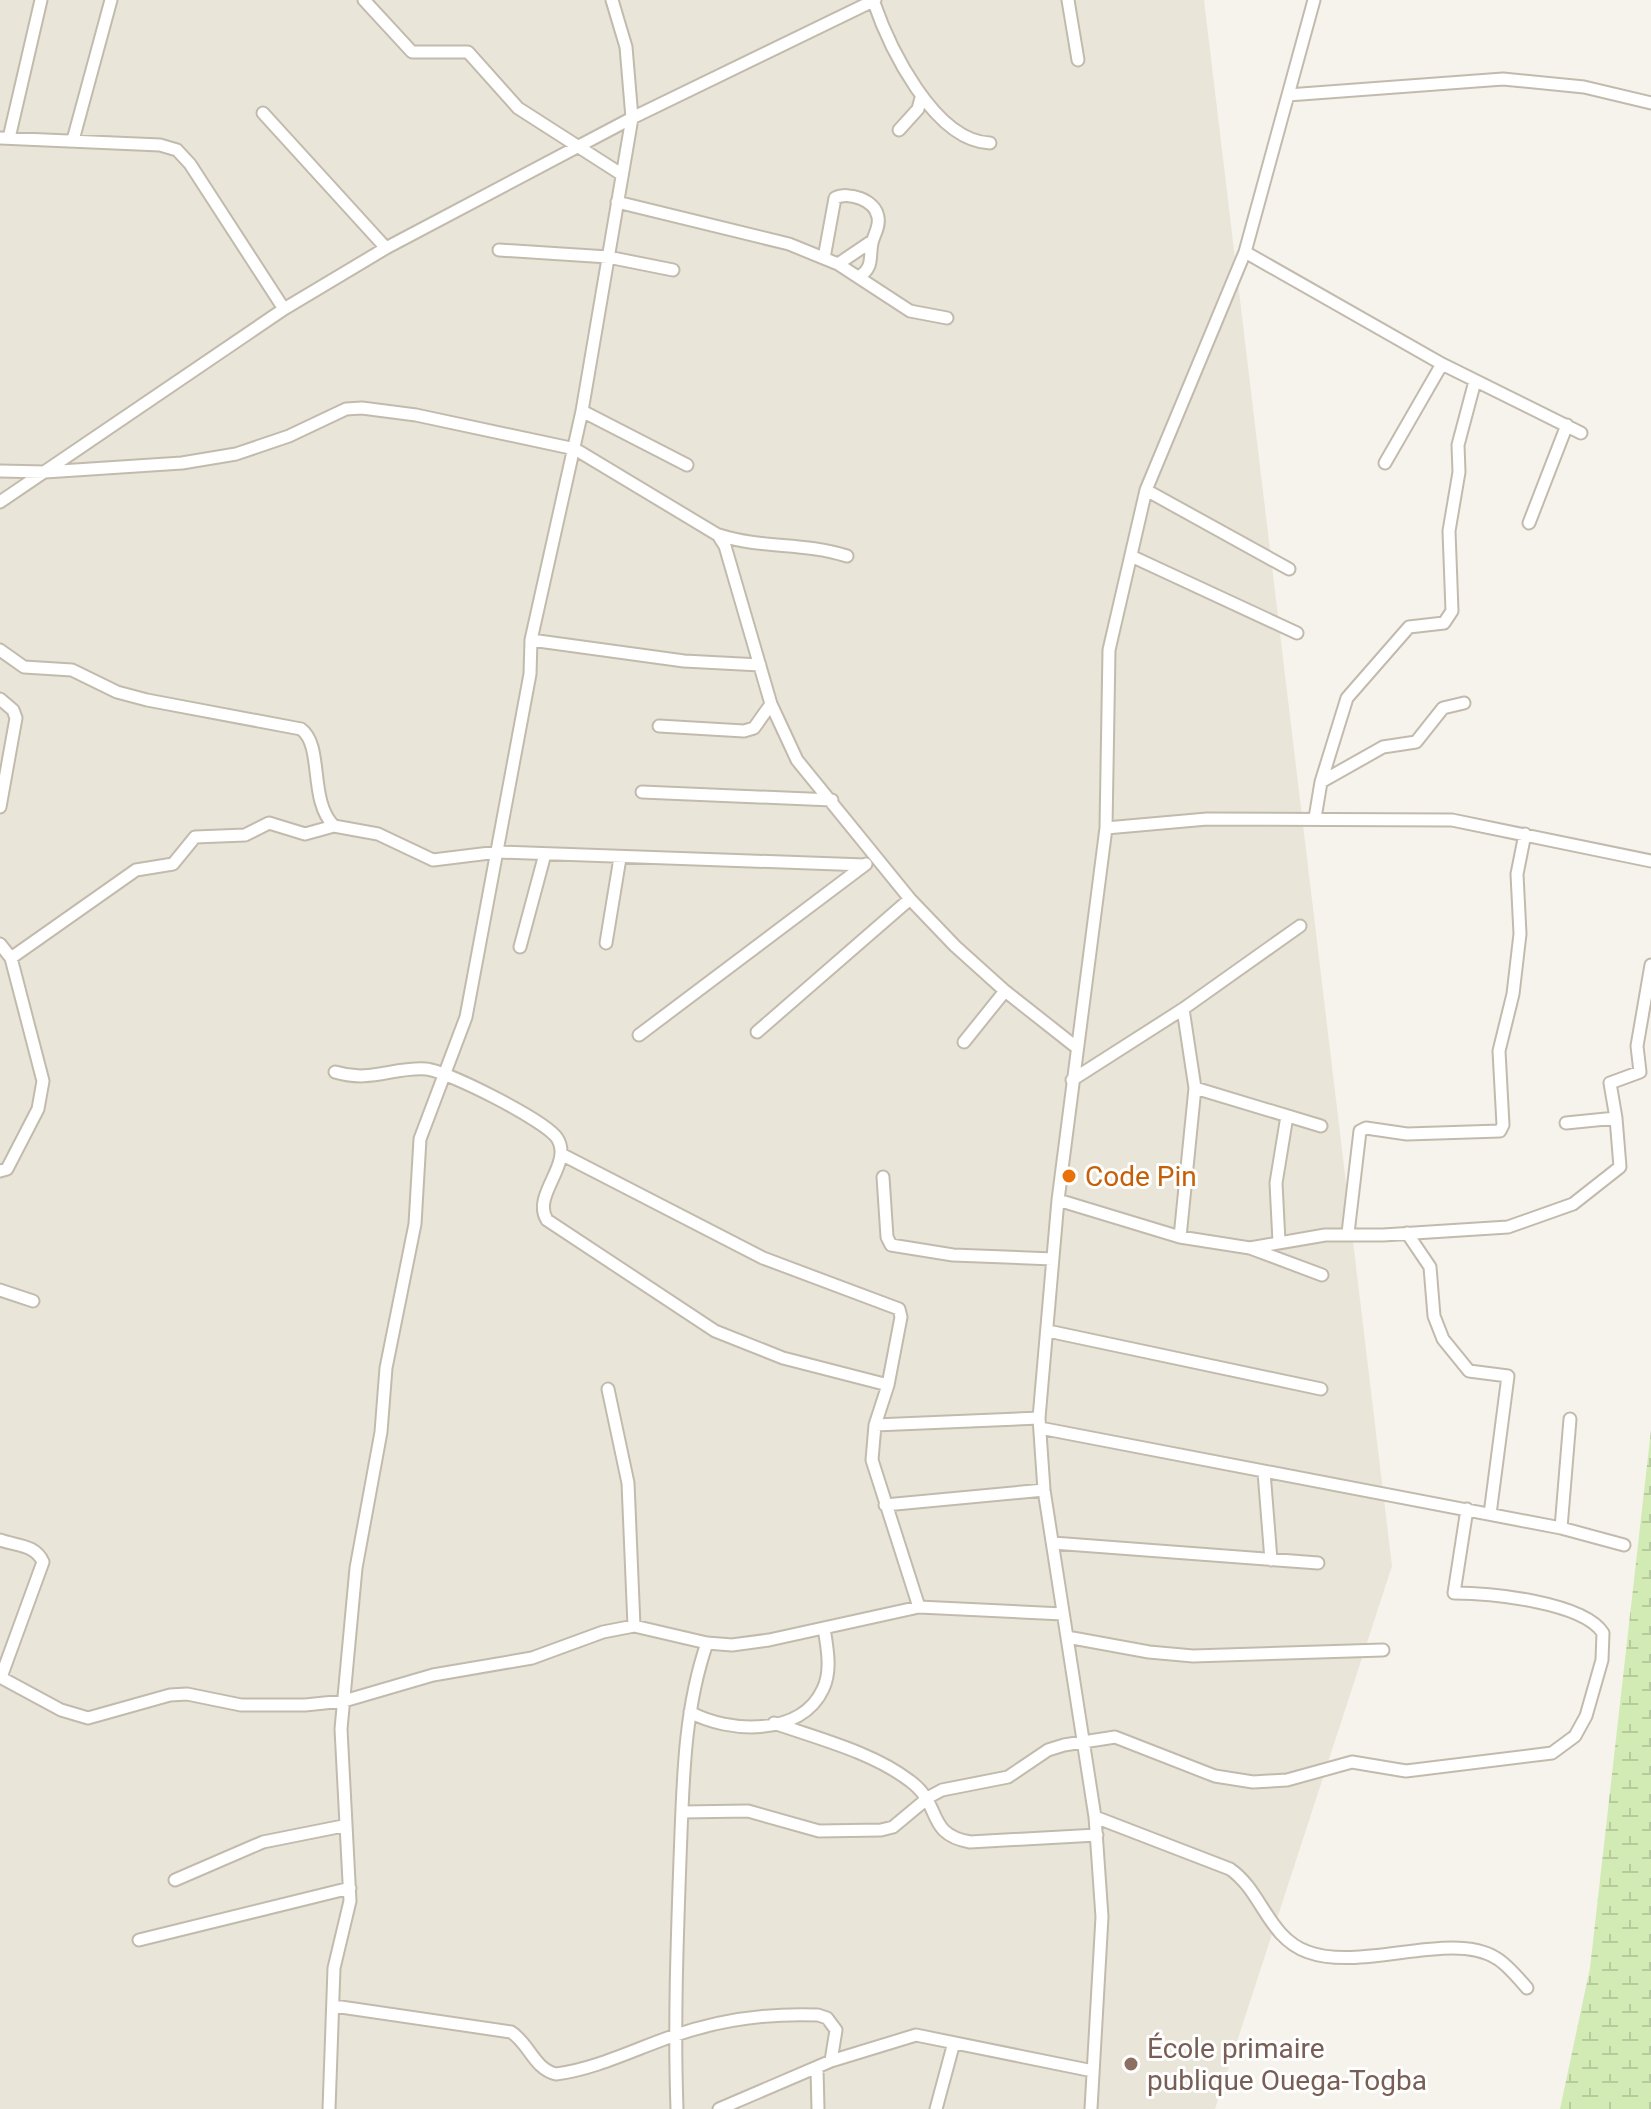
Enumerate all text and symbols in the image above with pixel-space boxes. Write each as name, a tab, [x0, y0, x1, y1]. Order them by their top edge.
place label: Code Pin	[1085, 1160, 1197, 1193]
marker: Code Pin	[1060, 1167, 1078, 1185]
place label: École primaire publique Ouega-Togba	[1147, 2032, 1427, 2097]
marker: École primaire publique Ouega-Togba	[1122, 2055, 1140, 2073]

